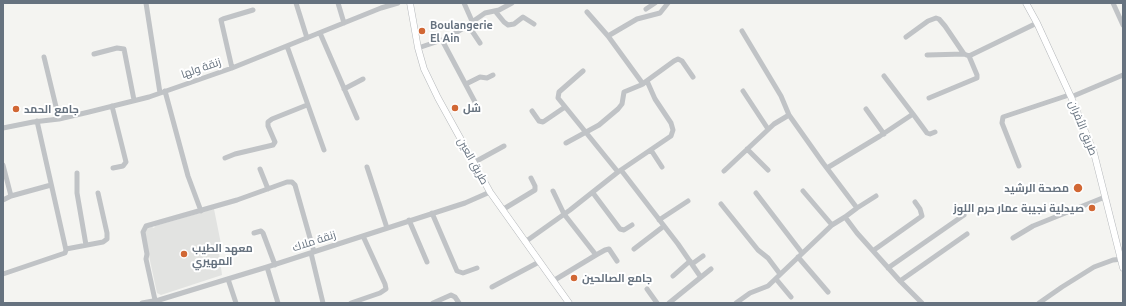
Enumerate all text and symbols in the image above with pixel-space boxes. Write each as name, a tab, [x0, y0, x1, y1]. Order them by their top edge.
place label: Boulangerie El Ain	[430, 18, 493, 44]
marker: Boulangerie El Ain	[417, 26, 427, 36]
street label: زنقة ولها	[179, 55, 223, 81]
street label: طريق الأفران	[1066, 99, 1100, 157]
place label: شل	[463, 101, 481, 115]
place label: جامع الحمد	[24, 102, 79, 116]
marker: شل	[450, 103, 460, 113]
marker: جامع الحمد	[11, 104, 21, 114]
street label: طريق العين	[455, 135, 491, 187]
place label: مصحة الرشيد	[1004, 181, 1069, 195]
marker: مصحة الرشيد	[1072, 182, 1084, 194]
place label: صيدلية نجيبة عمار حرم اللوز	[953, 201, 1084, 215]
marker: صيدلية نجيبة عمار حرم اللوز	[1087, 203, 1097, 213]
street label: زنقة ملاك	[291, 228, 337, 254]
place label: معهد الطيب المهيري	[192, 241, 253, 267]
marker: معهد الطيب المهيري	[179, 249, 189, 259]
place label: جامع الصالحين	[582, 271, 652, 285]
marker: جامع الصالحين	[569, 273, 579, 283]

